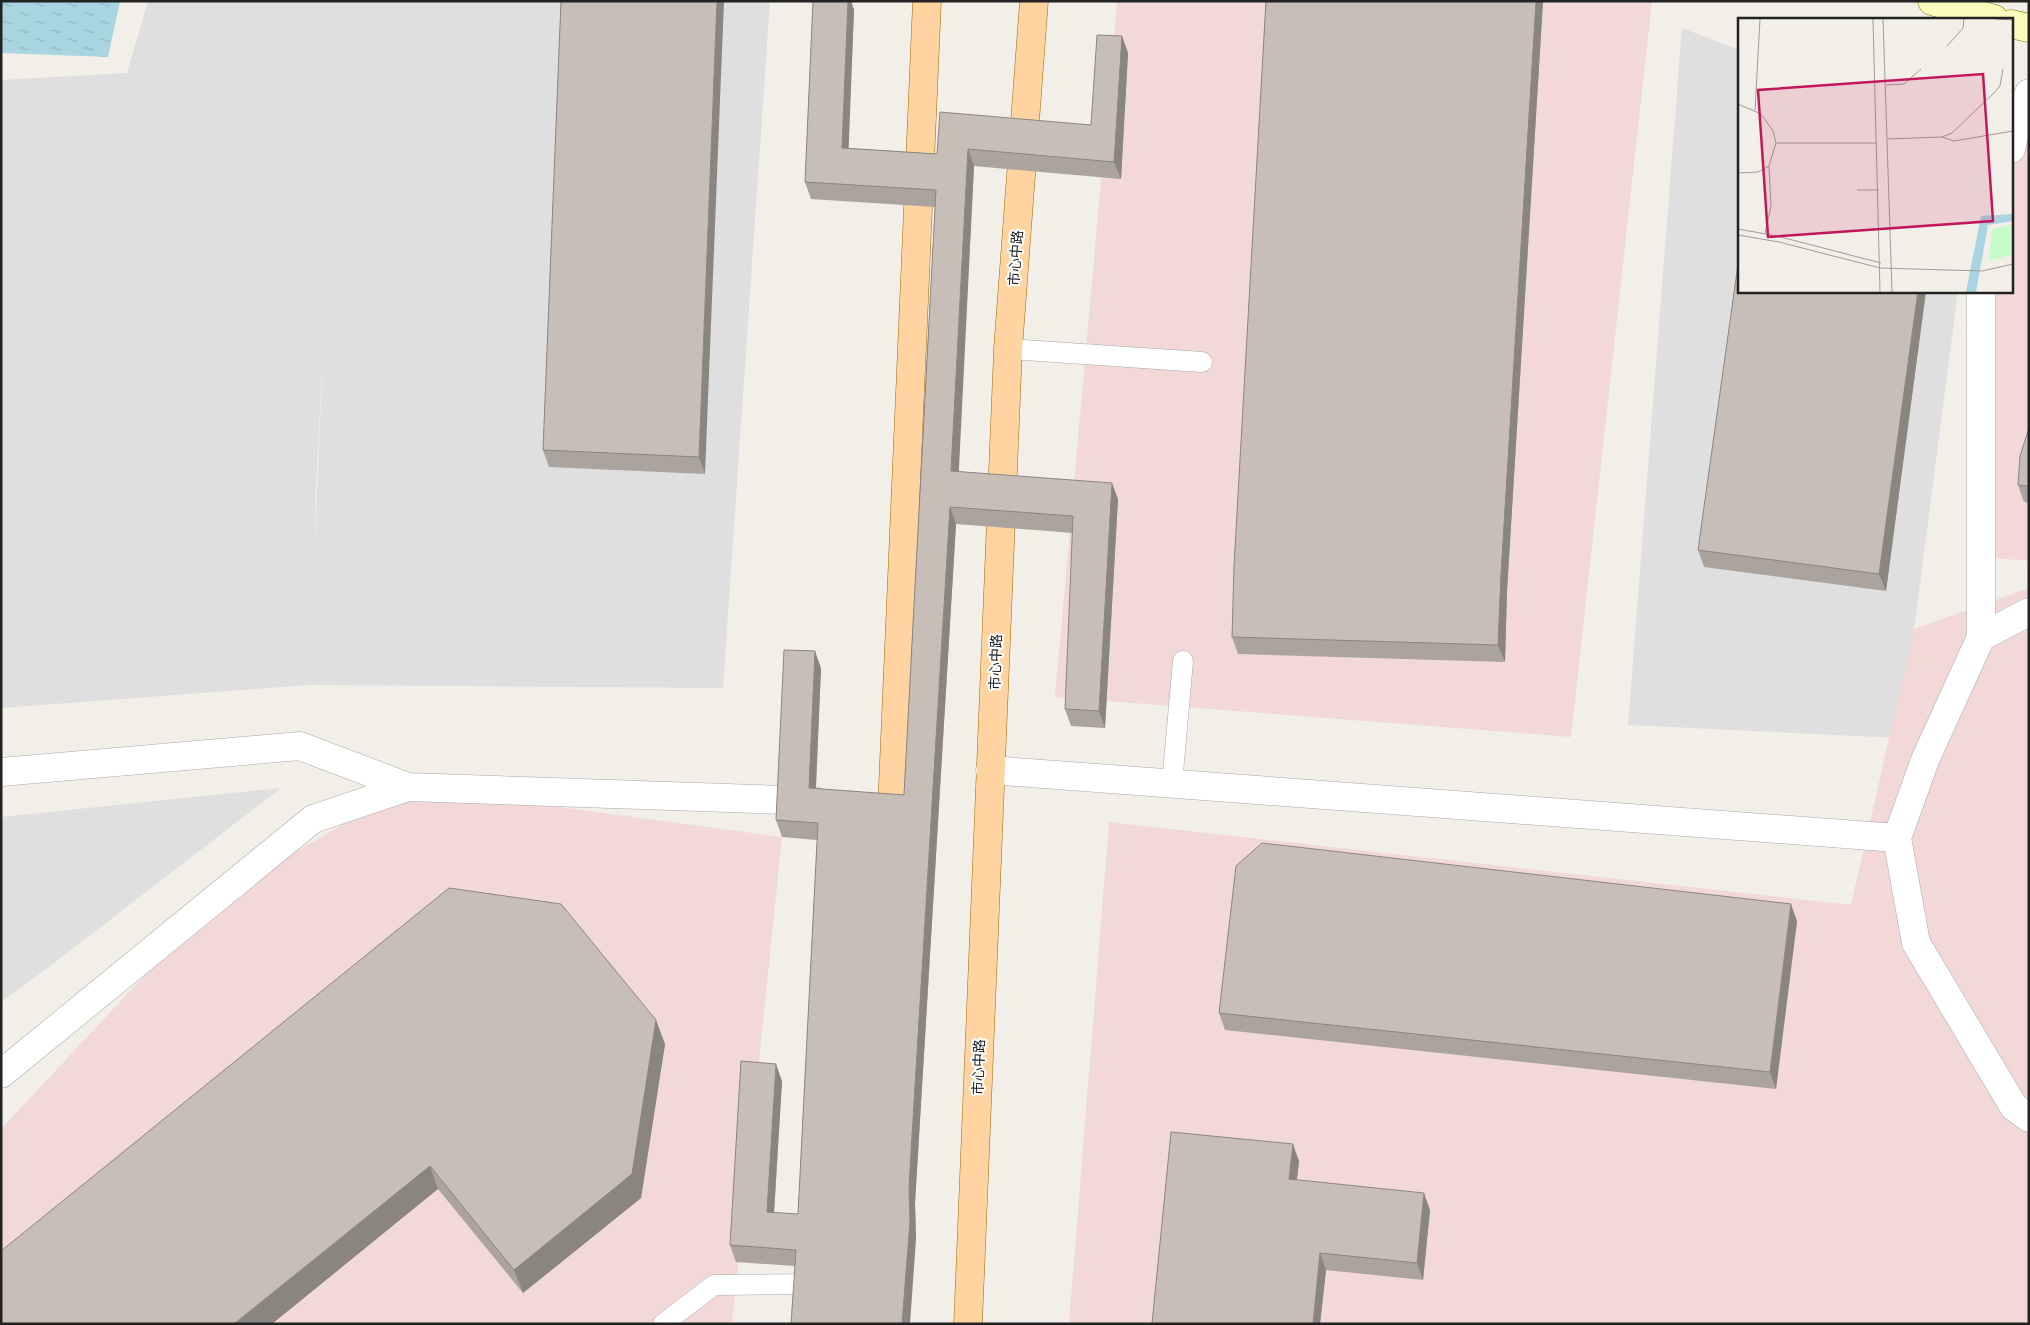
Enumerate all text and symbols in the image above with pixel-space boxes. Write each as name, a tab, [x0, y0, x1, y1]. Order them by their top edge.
inset map	[1738, 18, 2012, 292]
street label: 市心中路	[1005, 229, 1025, 287]
street label: 市心中路	[986, 634, 1004, 690]
street label: 市心中路	[969, 1039, 987, 1095]

